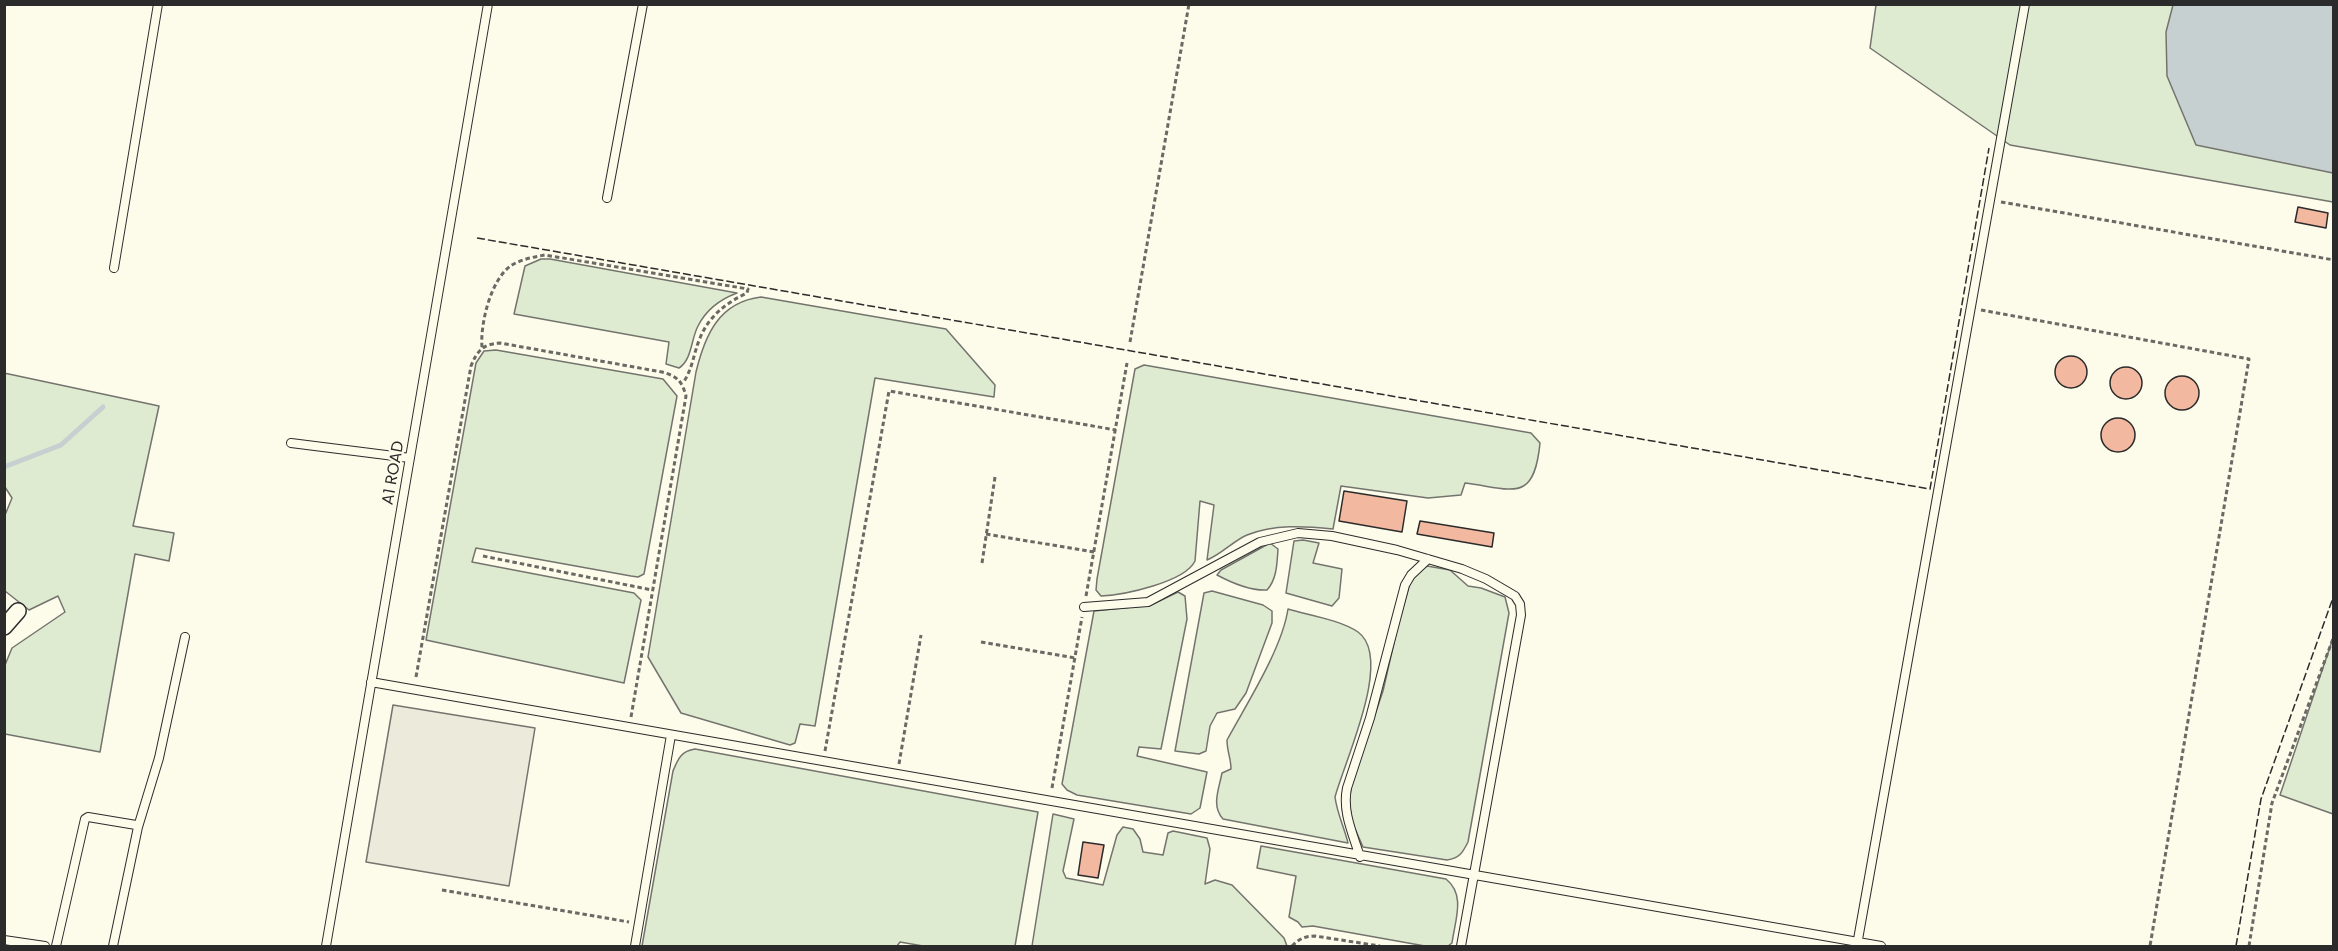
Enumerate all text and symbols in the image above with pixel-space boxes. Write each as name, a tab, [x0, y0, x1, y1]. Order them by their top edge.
street label: A1 ROAD	[379, 440, 409, 506]

